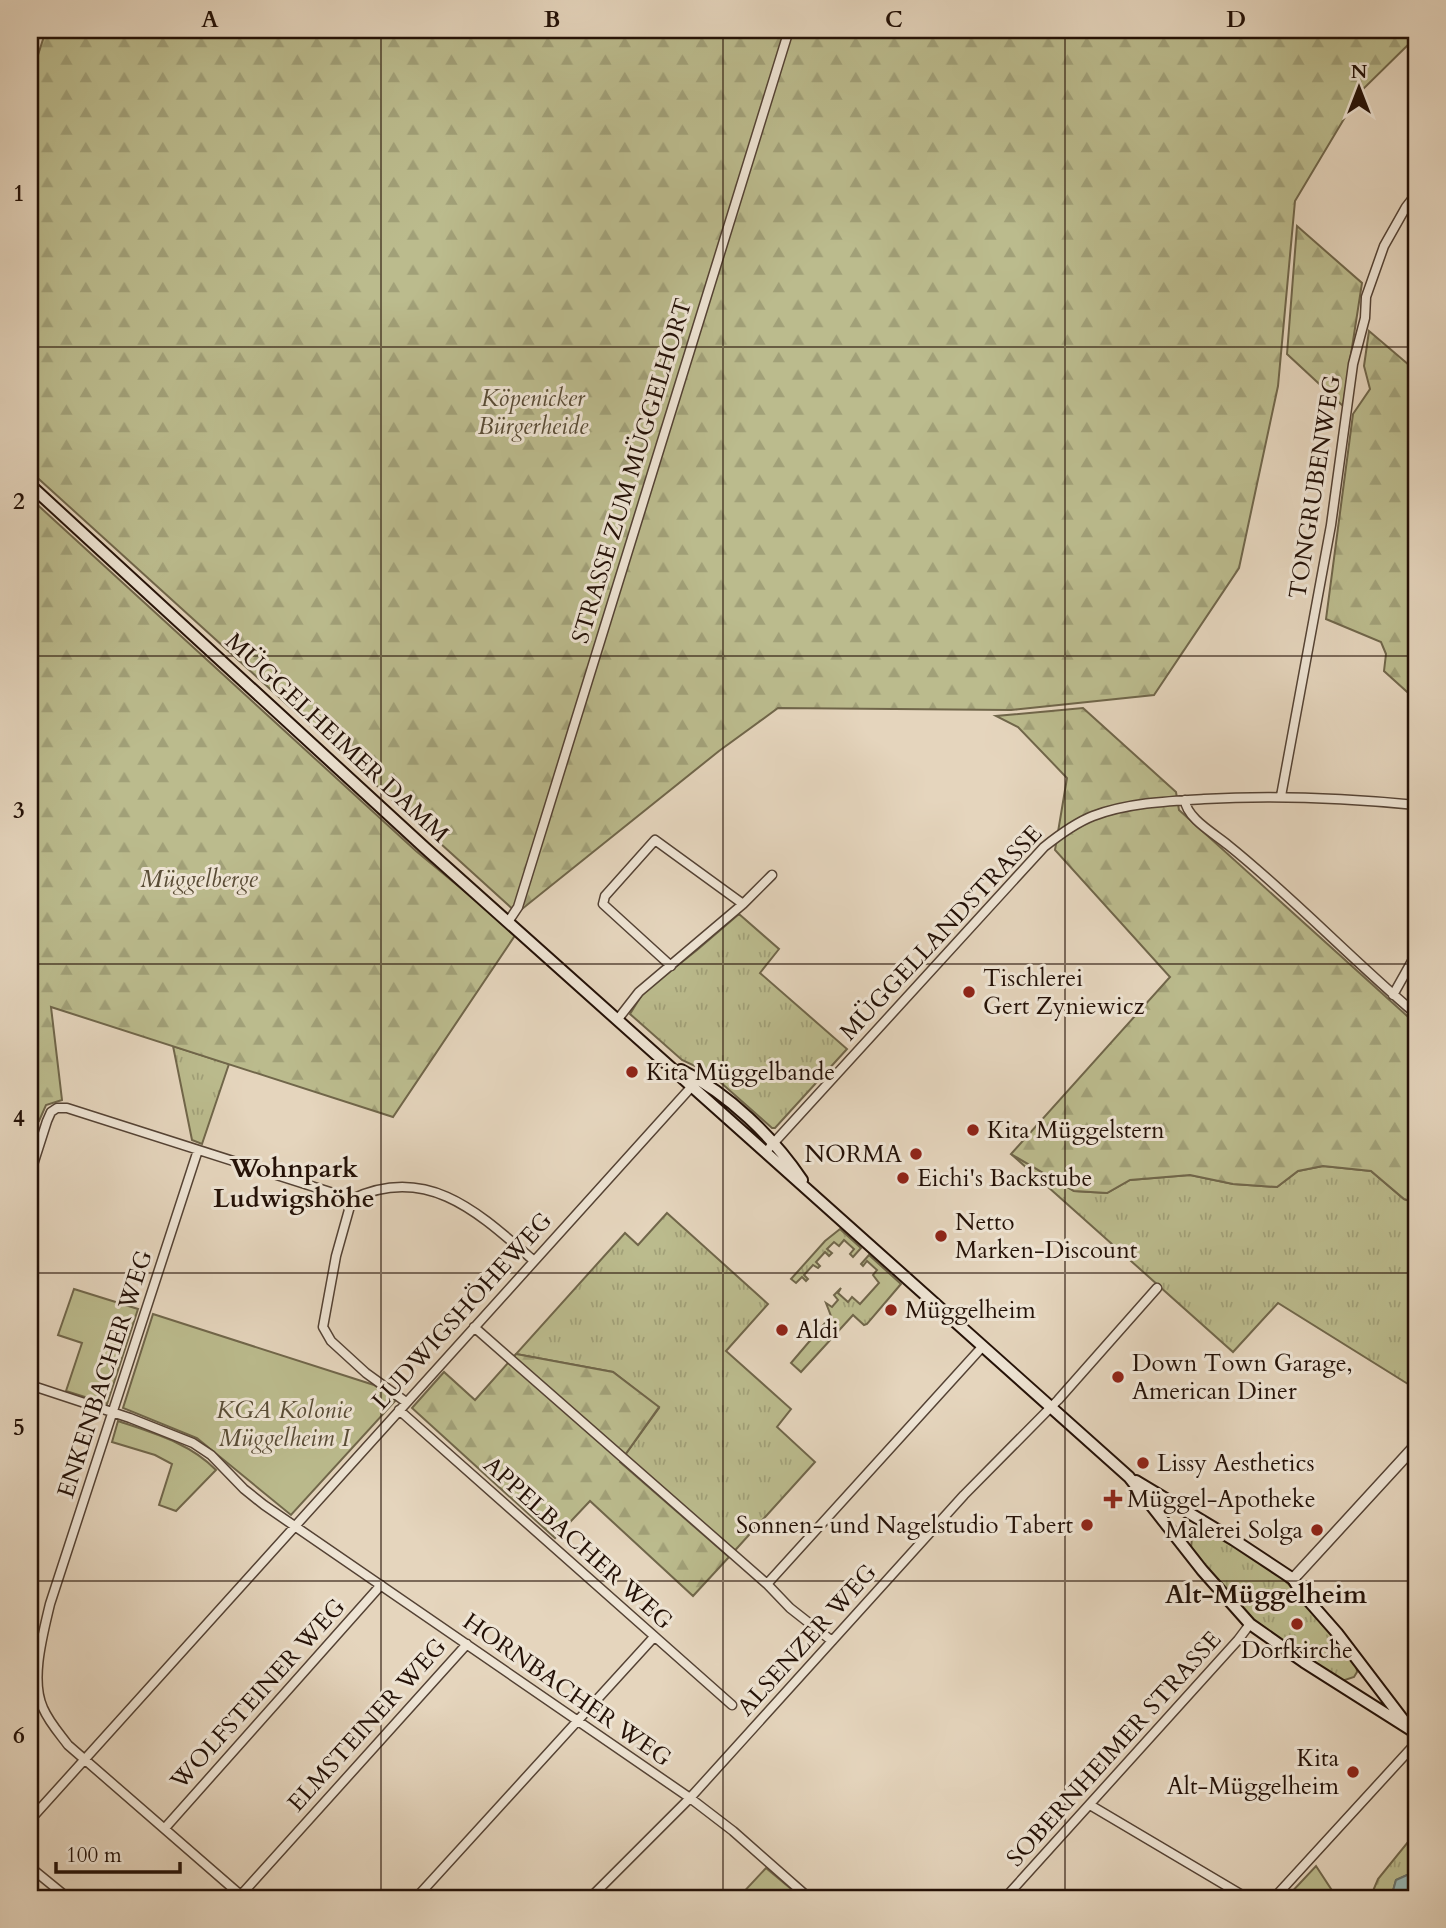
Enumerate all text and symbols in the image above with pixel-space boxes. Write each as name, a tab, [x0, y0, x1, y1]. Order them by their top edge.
text: A	[201, 4, 219, 35]
text: B	[544, 4, 560, 35]
text: C	[885, 4, 903, 35]
text: D	[1226, 4, 1246, 35]
north arrow	[1324, 52, 1394, 122]
text: N	[1351, 59, 1368, 85]
text: 1	[13, 178, 25, 209]
street label: STRASSE ZUM MÜGGELHORT	[564, 295, 700, 647]
street label: TONGRUBENWEG	[1281, 373, 1349, 601]
park label: Köpenicker Bürgerheide	[478, 382, 589, 443]
text: 2	[13, 486, 25, 517]
street label: MÜGGELHEIMER DAMM	[218, 625, 456, 851]
text: 3	[13, 795, 25, 826]
street label: MÜGGELLANDSTRASSE	[832, 818, 1050, 1048]
park label: Müggelberge	[140, 863, 258, 896]
place label: Tischlerei Gert Zyniewicz	[983, 962, 1145, 1023]
marker: Tischlerei Gert Zyniewicz	[961, 984, 977, 1000]
place label: Kita Müggelbande	[646, 1056, 835, 1089]
marker: Kita Müggelbande	[624, 1064, 640, 1080]
text: 4	[13, 1103, 25, 1134]
place label: Kita Müggelstern	[987, 1114, 1165, 1147]
marker: Kita Müggelstern	[965, 1122, 981, 1138]
place label: NORMA	[804, 1138, 903, 1171]
marker: NORMA	[908, 1146, 924, 1162]
district label: Wohnpark Ludwigshöhe	[213, 1151, 375, 1216]
place label: Eichi's Backstube	[917, 1162, 1092, 1195]
marker: Eichi's Backstube	[895, 1170, 911, 1186]
street label: LUDWIGSHÖHEWEG	[364, 1205, 560, 1417]
place label: Netto Marken-Discount	[955, 1206, 1138, 1267]
marker: Netto Marken-Discount	[933, 1228, 949, 1244]
street label: ENKENBACHER WEG	[49, 1246, 161, 1502]
place label: Müggelheim	[905, 1294, 1036, 1327]
marker: Müggelheim	[883, 1302, 899, 1318]
place label: Aldi	[796, 1314, 839, 1347]
marker: Aldi	[774, 1322, 790, 1338]
place label: Down Town Garage, American Diner	[1132, 1347, 1353, 1408]
marker: Down Town Garage, American Diner	[1110, 1369, 1126, 1385]
park label: KGA Kolonie Müggelheim I	[216, 1394, 353, 1455]
text: 5	[13, 1412, 25, 1443]
place label: Lissy Aesthetics	[1157, 1447, 1314, 1480]
street label: APPELBACHER WEG	[476, 1449, 680, 1637]
marker: Lissy Aesthetics	[1135, 1455, 1151, 1471]
place label: Müggel-Apotheke	[1127, 1483, 1316, 1516]
marker: Müggel-Apotheke	[1105, 1491, 1121, 1507]
place label: Sonnen- und Nagelstudio Tabert	[736, 1509, 1073, 1542]
place label: Malerei Solga	[1165, 1514, 1304, 1547]
marker: Sonnen- und Nagelstudio Tabert	[1079, 1517, 1095, 1533]
marker: Malerei Solga	[1309, 1522, 1325, 1538]
street label: ALSENZER WEG	[730, 1557, 884, 1723]
district label: Alt-Müggelheim	[1165, 1577, 1367, 1612]
street label: WOLFSTEINER WEG	[163, 1591, 353, 1797]
street label: HORNBACHER WEG	[456, 1605, 678, 1775]
marker: Dorfkirche	[1289, 1616, 1305, 1632]
street label: SOBERNHEIMER STRASSE	[999, 1624, 1229, 1874]
street label: ELMSTEINER WEG	[280, 1631, 454, 1819]
place label: Dorfkirche	[1241, 1634, 1353, 1667]
text: 6	[13, 1720, 25, 1751]
place label: Kita Alt-Müggelheim	[1167, 1742, 1340, 1803]
marker: Kita Alt-Müggelheim	[1345, 1764, 1361, 1780]
scale bar	[56, 1830, 180, 1874]
text: 100 m	[66, 1841, 122, 1870]

